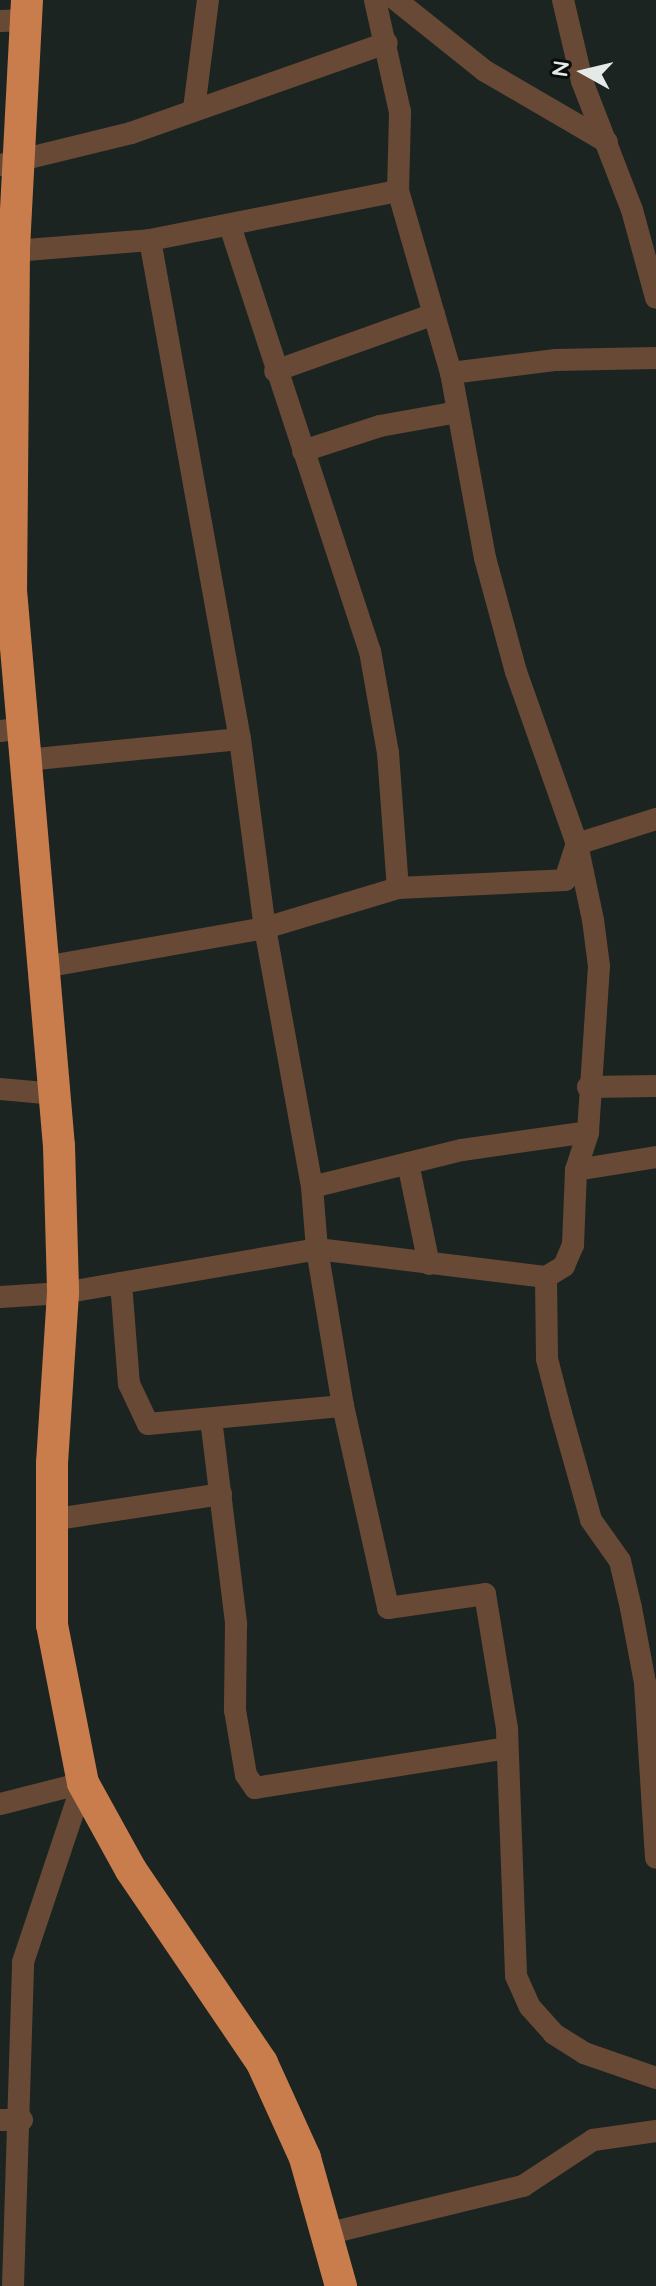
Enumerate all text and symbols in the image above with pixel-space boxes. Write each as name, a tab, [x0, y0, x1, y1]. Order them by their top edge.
north arrow	[544, 32, 624, 112]
text: N	[545, 59, 575, 79]

